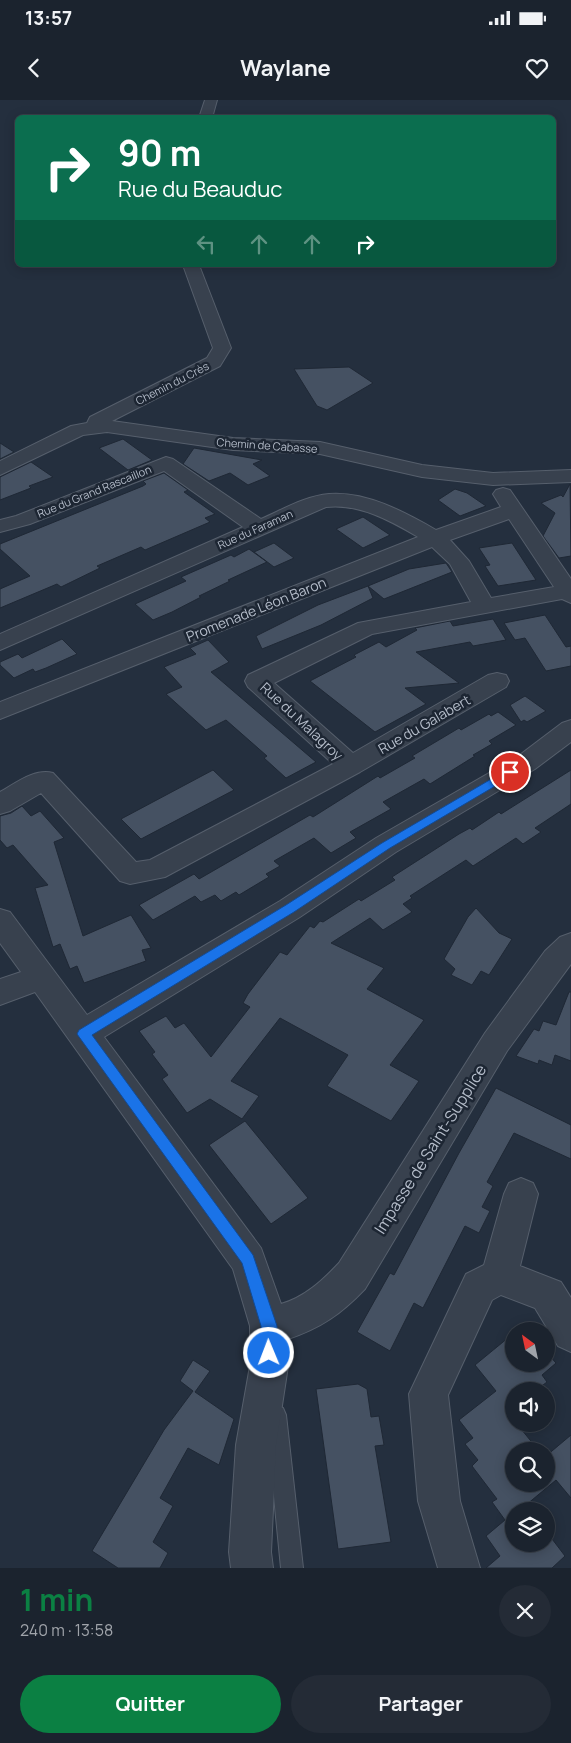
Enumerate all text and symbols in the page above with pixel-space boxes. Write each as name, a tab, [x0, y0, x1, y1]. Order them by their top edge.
text: 13:57	[25, 5, 72, 31]
text: Waylane	[240, 53, 331, 83]
icon: back	[20, 54, 48, 82]
icon: heart	[523, 54, 551, 82]
text: 90 m	[118, 129, 201, 177]
icon: right	[35, 135, 100, 200]
text: Rue du Beauduc	[118, 174, 282, 204]
icon: left	[192, 230, 220, 258]
icon: ahead	[245, 230, 273, 258]
icon: ahead	[298, 230, 326, 258]
icon: right	[351, 230, 379, 258]
street label: Chemin du Crès	[133, 358, 212, 408]
street label: Chemin de Cabasse	[216, 434, 318, 456]
street label: Rue du Grand Rascaillon	[35, 461, 153, 521]
street label: Rue du Faraman	[215, 506, 295, 552]
street label: Promenade Léon Baron	[183, 572, 329, 646]
street label: Rue du Malagroy	[256, 678, 348, 765]
street label: Rue du Galabert	[374, 690, 474, 758]
pin	[489, 751, 531, 793]
icon: arrive	[496, 758, 524, 786]
street label: Impasse de Saint-Supplice	[369, 1060, 491, 1238]
north arrow	[505, 1322, 555, 1372]
map controls	[505, 1322, 555, 1552]
position arrow	[242, 1326, 294, 1378]
button: sound	[505, 1382, 555, 1432]
button: search	[505, 1442, 555, 1492]
button: layers	[505, 1502, 555, 1552]
text: 1 min	[20, 1579, 93, 1620]
button: close	[499, 1585, 551, 1637]
text: 240 m · 13:58	[20, 1619, 113, 1641]
button: Quitter	[20, 1675, 281, 1733]
button: Partager	[291, 1675, 551, 1733]

